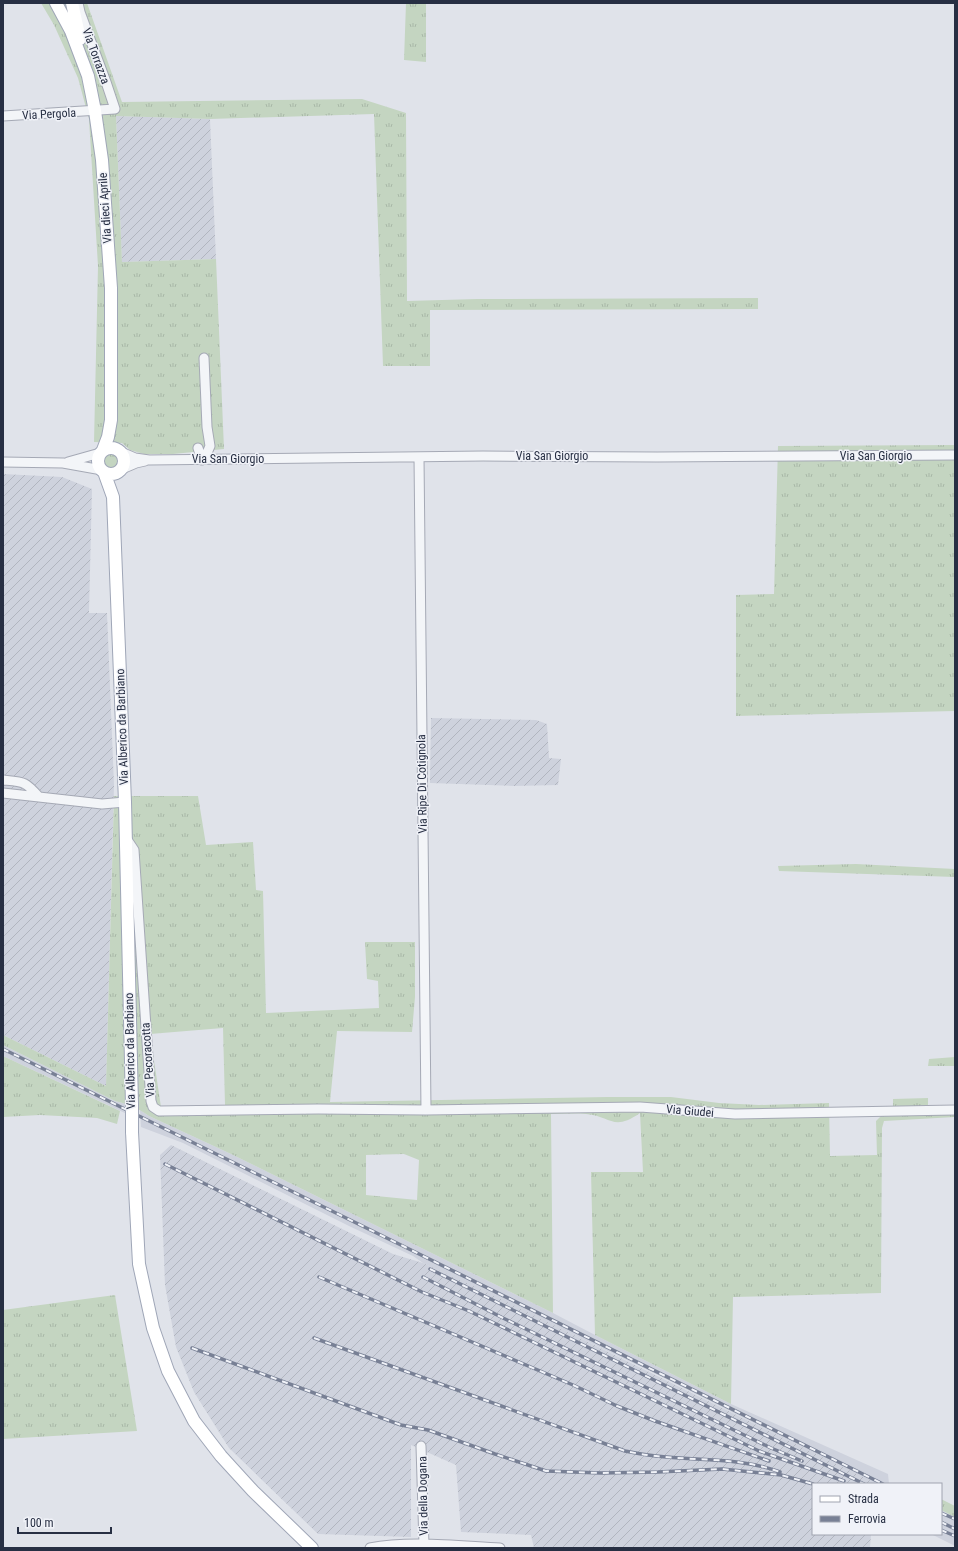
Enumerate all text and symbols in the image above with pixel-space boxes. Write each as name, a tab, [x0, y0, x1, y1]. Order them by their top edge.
street label: Via Torrazza	[79, 26, 113, 86]
street label: Via Pergola	[22, 106, 77, 122]
street label: Via dieci Aprile	[96, 172, 114, 244]
street label: Via San Giorgio	[516, 449, 588, 463]
street label: Via San Giorgio	[840, 449, 912, 463]
street label: Via San Giorgio	[192, 452, 264, 466]
street label: Via Alberico da Barbiano	[113, 668, 131, 786]
street label: Via Ripe Di Cotignola	[414, 734, 430, 834]
street label: Via Alberico da Barbiano	[122, 993, 138, 1109]
street label: Via Pecoracotta	[138, 1022, 158, 1098]
street label: Via Giudei	[665, 1102, 715, 1120]
street label: Via della Dogana	[415, 1456, 431, 1536]
legend	[812, 1483, 942, 1535]
text: Strada	[848, 1492, 879, 1506]
scale bar	[18, 1509, 111, 1535]
text: Ferrovia	[848, 1512, 886, 1526]
text: 100 m	[24, 1516, 54, 1530]

